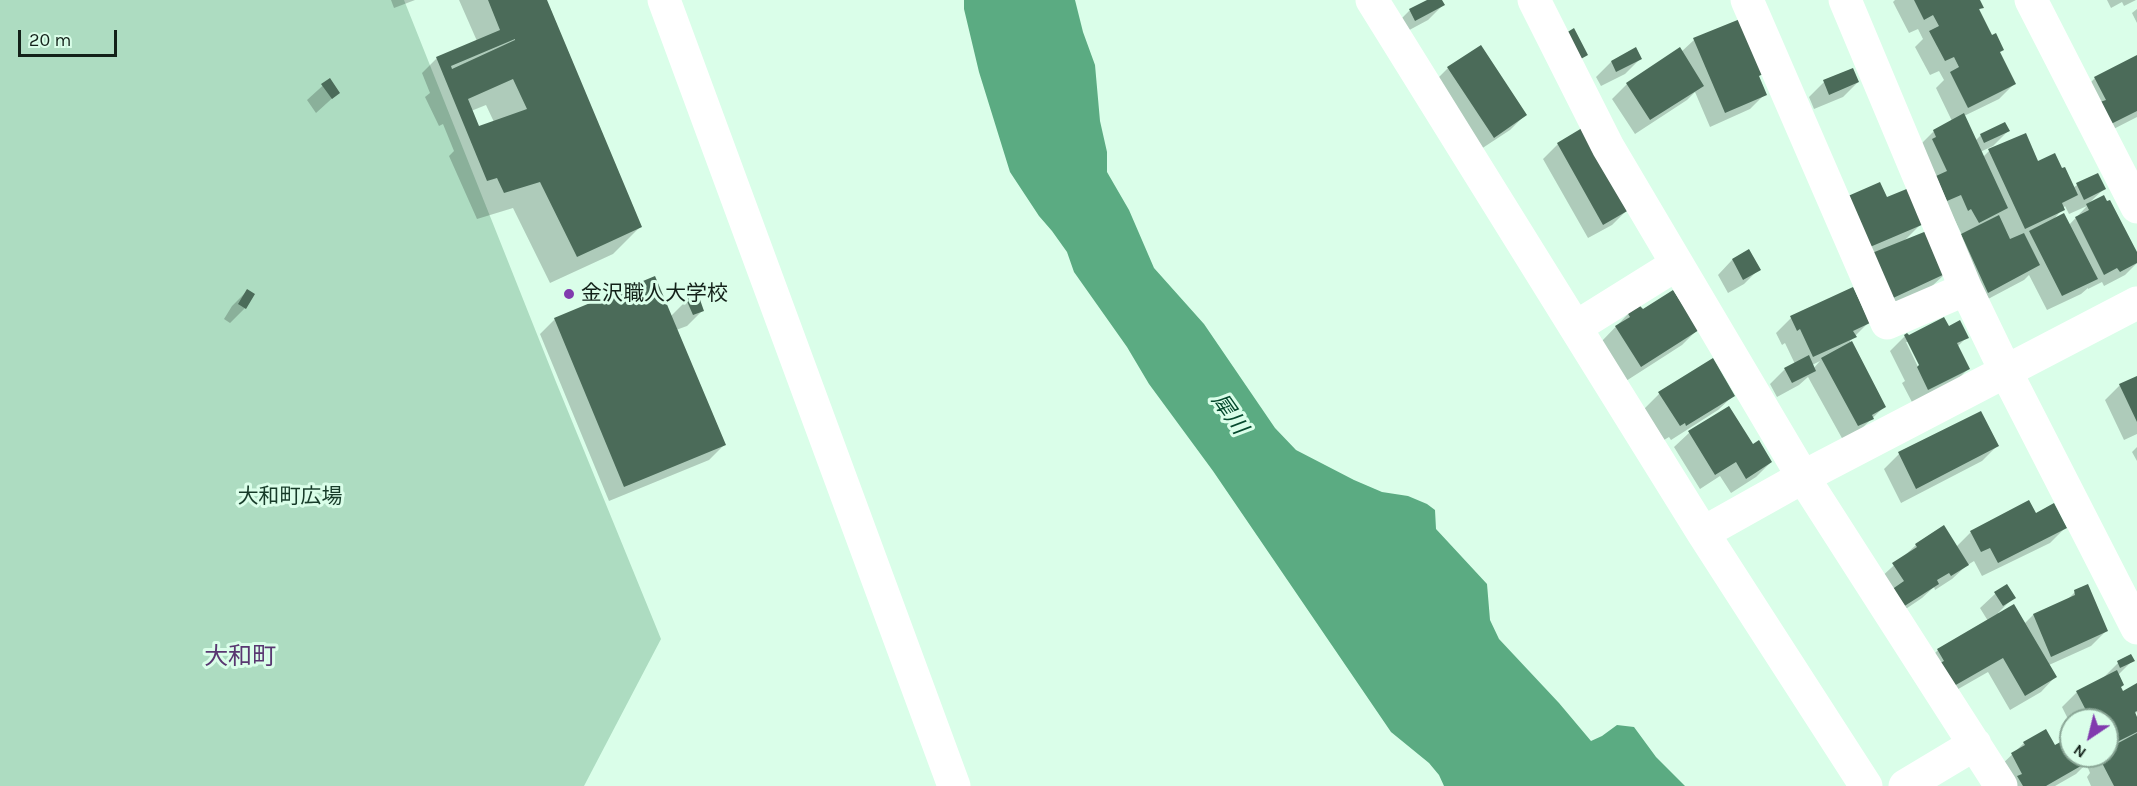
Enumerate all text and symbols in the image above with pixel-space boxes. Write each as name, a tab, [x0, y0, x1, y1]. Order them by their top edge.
scale bar	[21, 18, 120, 56]
text: 20 m	[29, 29, 71, 51]
place label: 金沢職人大学校	[581, 281, 728, 307]
marker: 金沢職人大学校	[562, 287, 576, 301]
water label: 犀川	[1206, 388, 1252, 440]
park label: 大和町広場	[238, 484, 342, 510]
district label: 大和町	[204, 643, 276, 671]
north arrow	[2059, 708, 2119, 768]
text: N	[2069, 740, 2090, 763]

